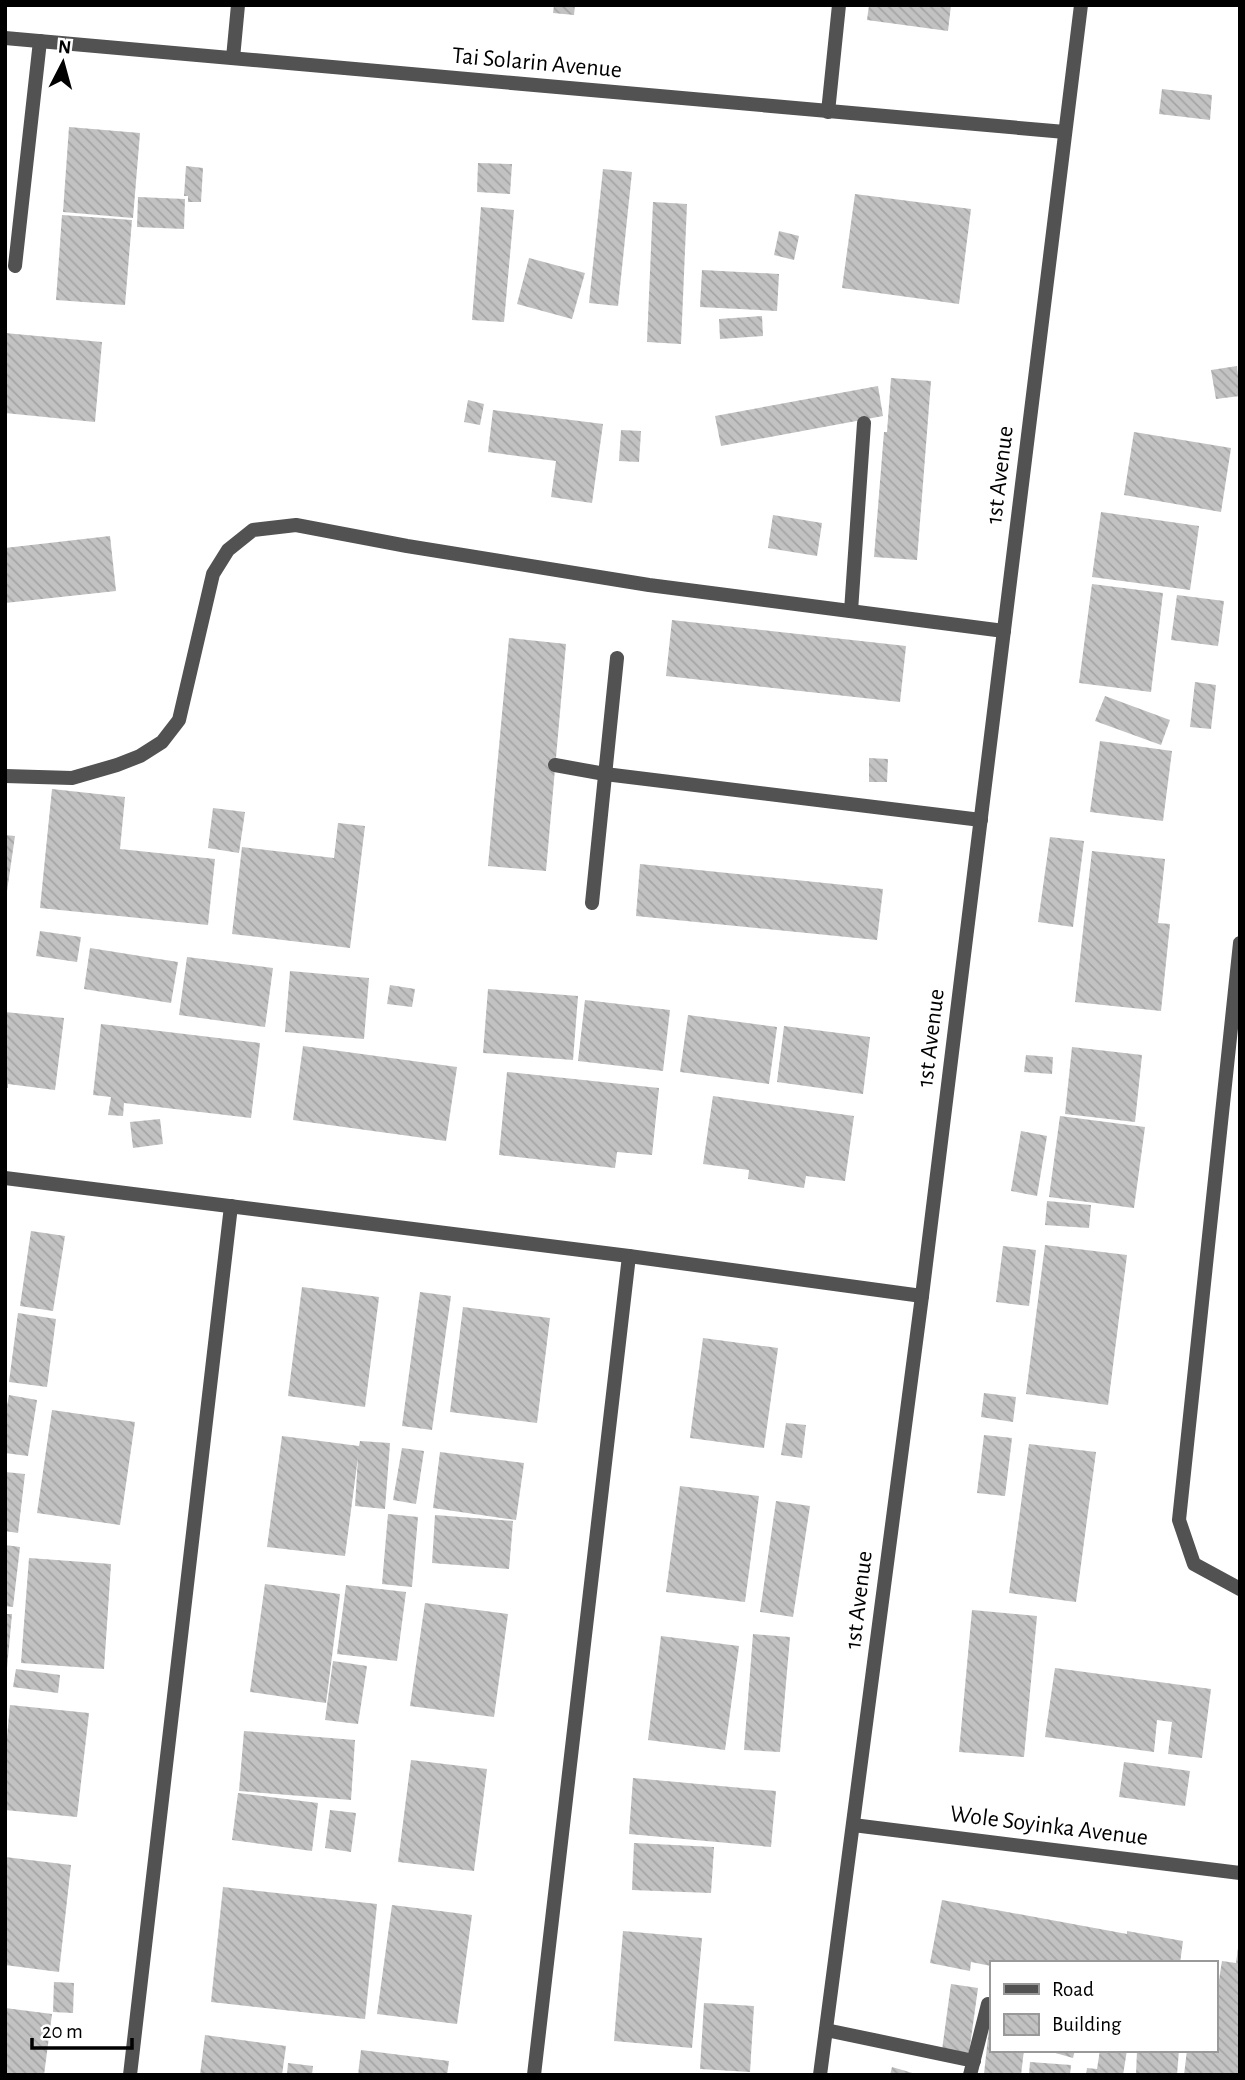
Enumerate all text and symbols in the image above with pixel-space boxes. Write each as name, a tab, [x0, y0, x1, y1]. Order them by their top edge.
north arrow	[28, 28, 98, 98]
text: N	[57, 37, 72, 58]
street label: Tai Solarin Avenue	[451, 44, 623, 82]
street label: 1st Avenue	[982, 425, 1018, 525]
street label: 1st Avenue	[913, 988, 949, 1088]
street label: 1st Avenue	[841, 1550, 877, 1650]
street label: Wole Soyinka Avenue	[949, 1802, 1149, 1850]
legend	[990, 1961, 1217, 2052]
text: Road	[1052, 1979, 1094, 2000]
scale bar	[32, 2007, 131, 2050]
text: Building	[1052, 2014, 1122, 2035]
text: 20 m	[42, 2021, 83, 2042]

